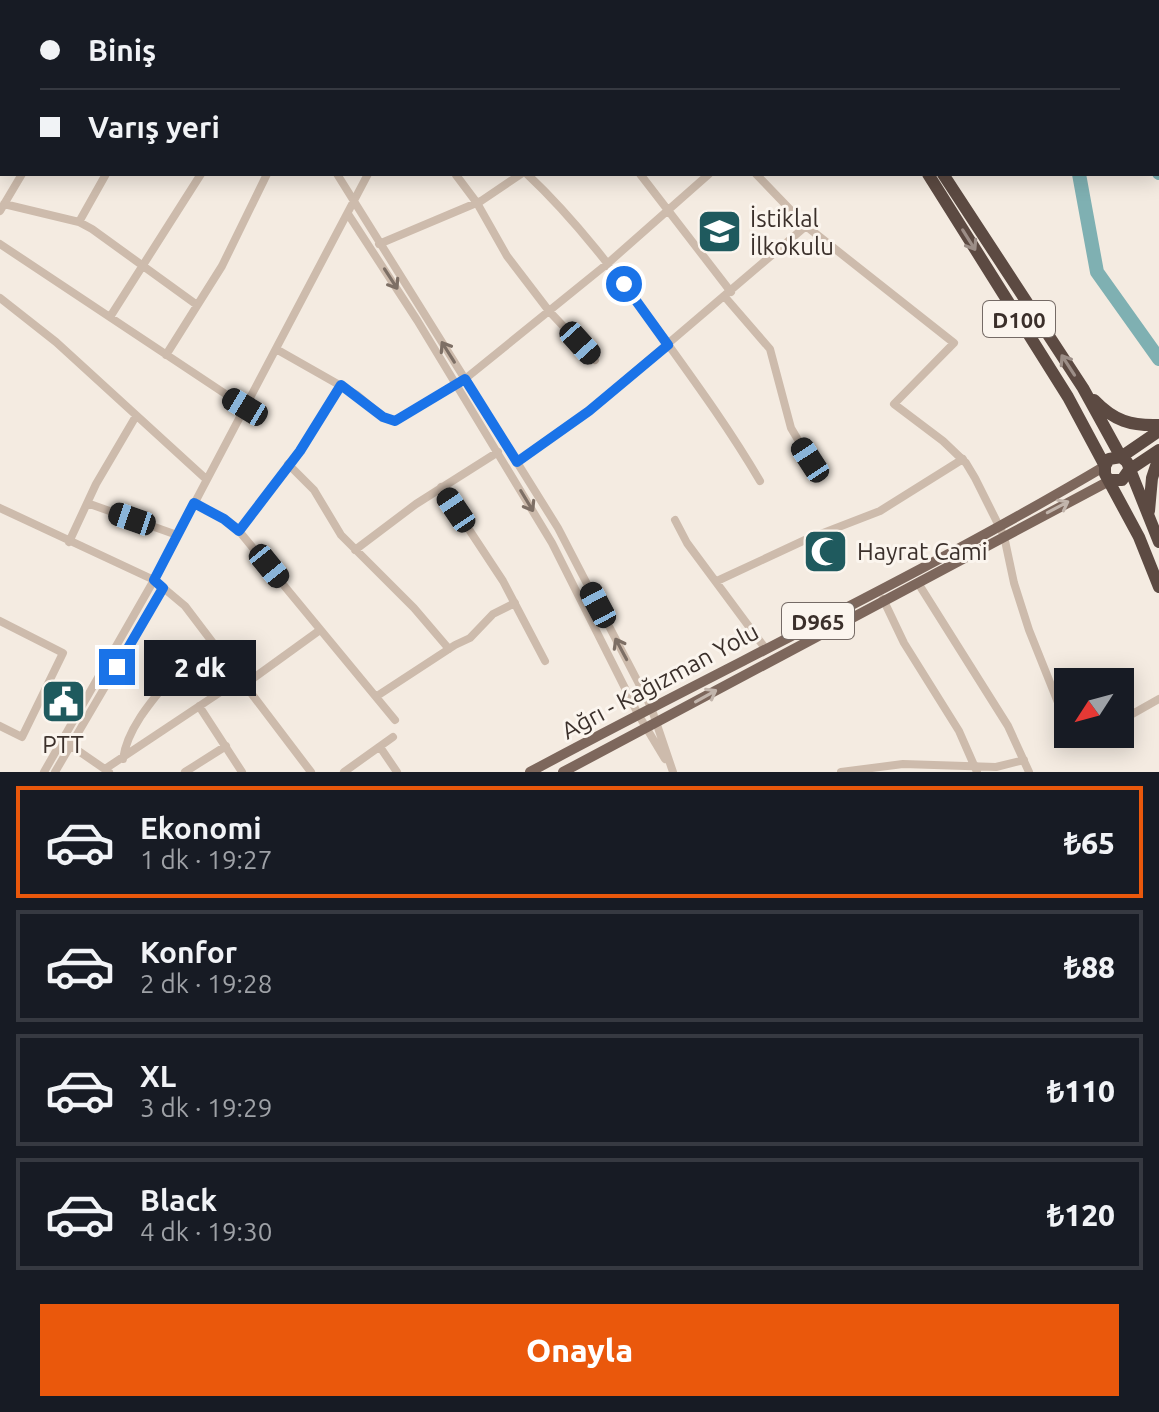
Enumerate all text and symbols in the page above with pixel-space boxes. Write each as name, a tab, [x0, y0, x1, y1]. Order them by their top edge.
text: Biniş	[88, 33, 156, 67]
text: Varış yeri	[88, 110, 220, 144]
place label: İstiklal İlkokulu	[750, 205, 834, 260]
school or university icon: İstiklal İlkokulu	[695, 208, 743, 256]
one-way arrow	[962, 228, 978, 251]
route start	[606, 266, 642, 302]
one-way arrow	[382, 268, 399, 290]
road number: D100	[983, 301, 1055, 337]
car	[555, 317, 605, 369]
one-way arrow	[440, 341, 456, 364]
one-way arrow	[1060, 355, 1077, 377]
car	[218, 384, 272, 430]
car	[787, 433, 833, 487]
car	[433, 483, 479, 537]
one-way arrow	[519, 489, 535, 512]
one-way arrow	[1046, 499, 1070, 515]
car	[105, 500, 159, 538]
mosque icon: Hayrat Cami	[802, 527, 850, 575]
place label: Hayrat Cami	[857, 538, 988, 565]
car	[245, 540, 293, 592]
car	[576, 578, 620, 632]
road number: D965	[782, 603, 854, 639]
street label: Ağrı - Kağızman Yolu	[557, 618, 763, 744]
one-way arrow	[612, 638, 628, 662]
callout: 2 dk	[145, 639, 257, 695]
route end	[99, 649, 135, 685]
text: 2 dk	[174, 653, 226, 682]
north arrow	[1054, 668, 1134, 748]
map controls	[1054, 668, 1134, 748]
public building icon: PTT	[39, 678, 87, 726]
one-way arrow	[694, 688, 717, 704]
place label: PTT	[42, 731, 84, 758]
icon: car	[44, 806, 116, 878]
text: Ekonomi	[140, 811, 262, 845]
text: ₺65	[1064, 826, 1115, 860]
text: 1 dk · 19:27	[140, 845, 272, 874]
icon: car	[44, 930, 116, 1002]
text: Konfor	[140, 935, 237, 969]
text: ₺88	[1064, 950, 1115, 984]
text: 2 dk · 19:28	[140, 969, 272, 998]
icon: car	[44, 1054, 116, 1126]
text: XL	[140, 1059, 176, 1093]
text: ₺110	[1047, 1074, 1115, 1108]
text: 3 dk · 19:29	[140, 1093, 272, 1122]
icon: car	[44, 1178, 116, 1250]
text: Black	[140, 1183, 217, 1217]
text: ₺120	[1047, 1198, 1115, 1232]
text: 4 dk · 19:30	[140, 1217, 272, 1246]
button: Onayla	[40, 1304, 1119, 1396]

